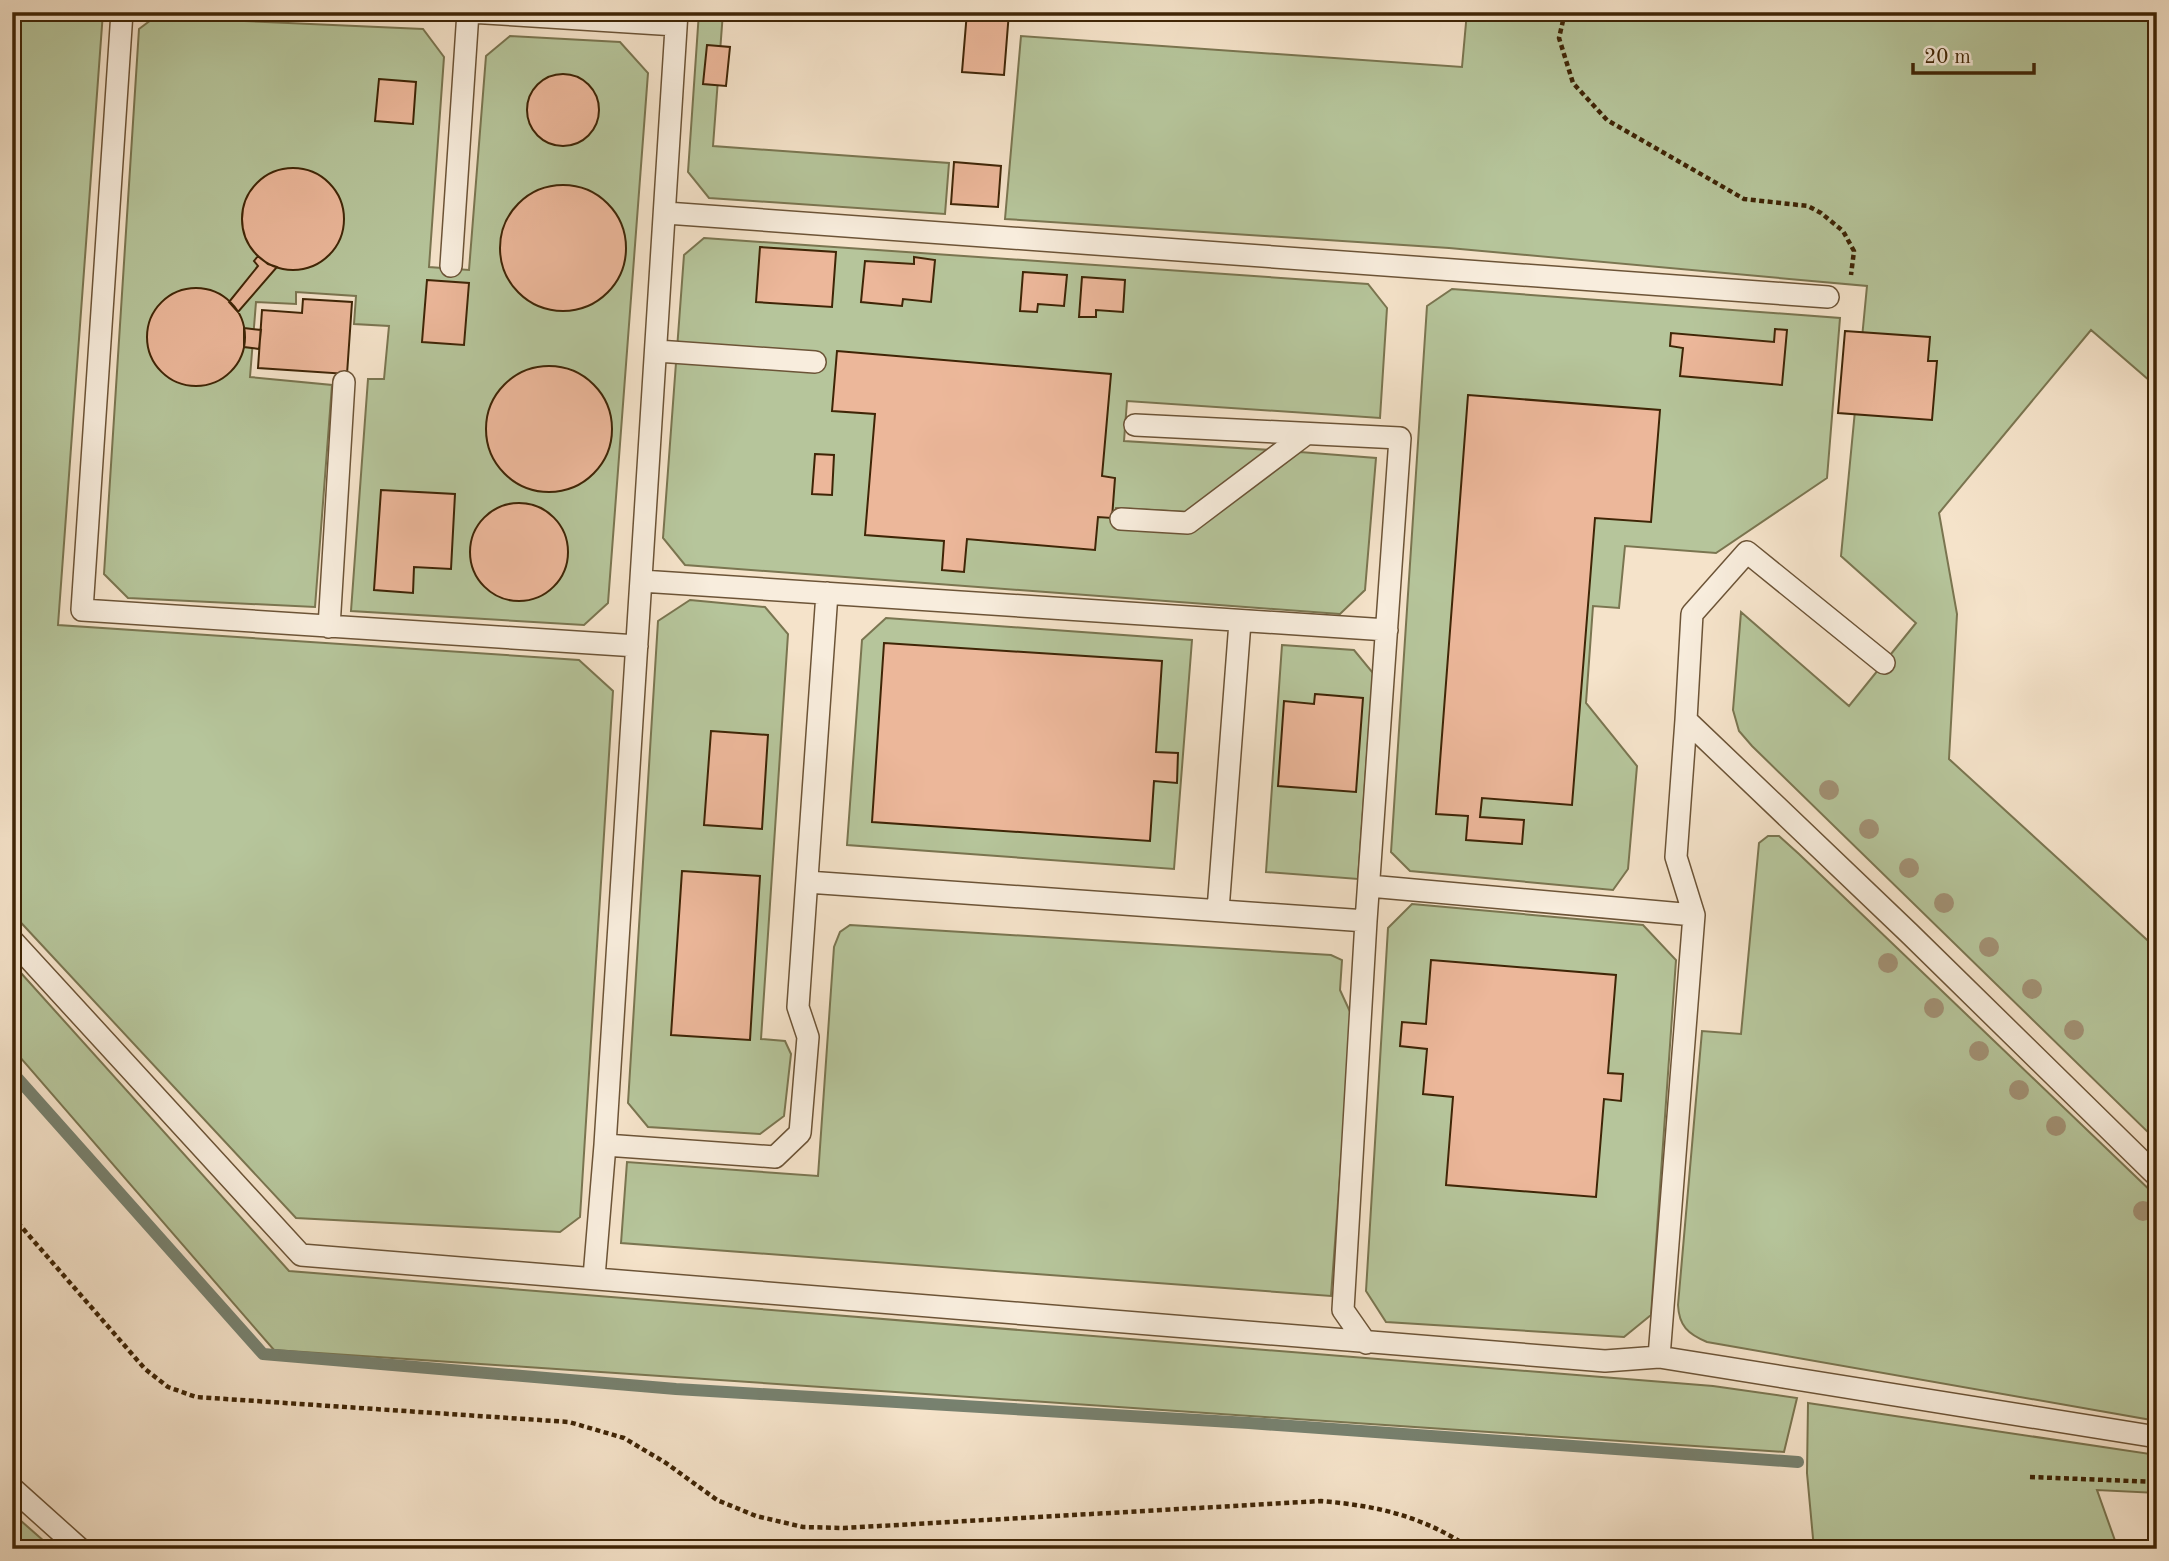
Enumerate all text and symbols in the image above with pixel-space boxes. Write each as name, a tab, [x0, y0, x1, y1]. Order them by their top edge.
scale bar	[1913, 32, 2034, 76]
text: 20 m	[1924, 47, 1971, 68]

